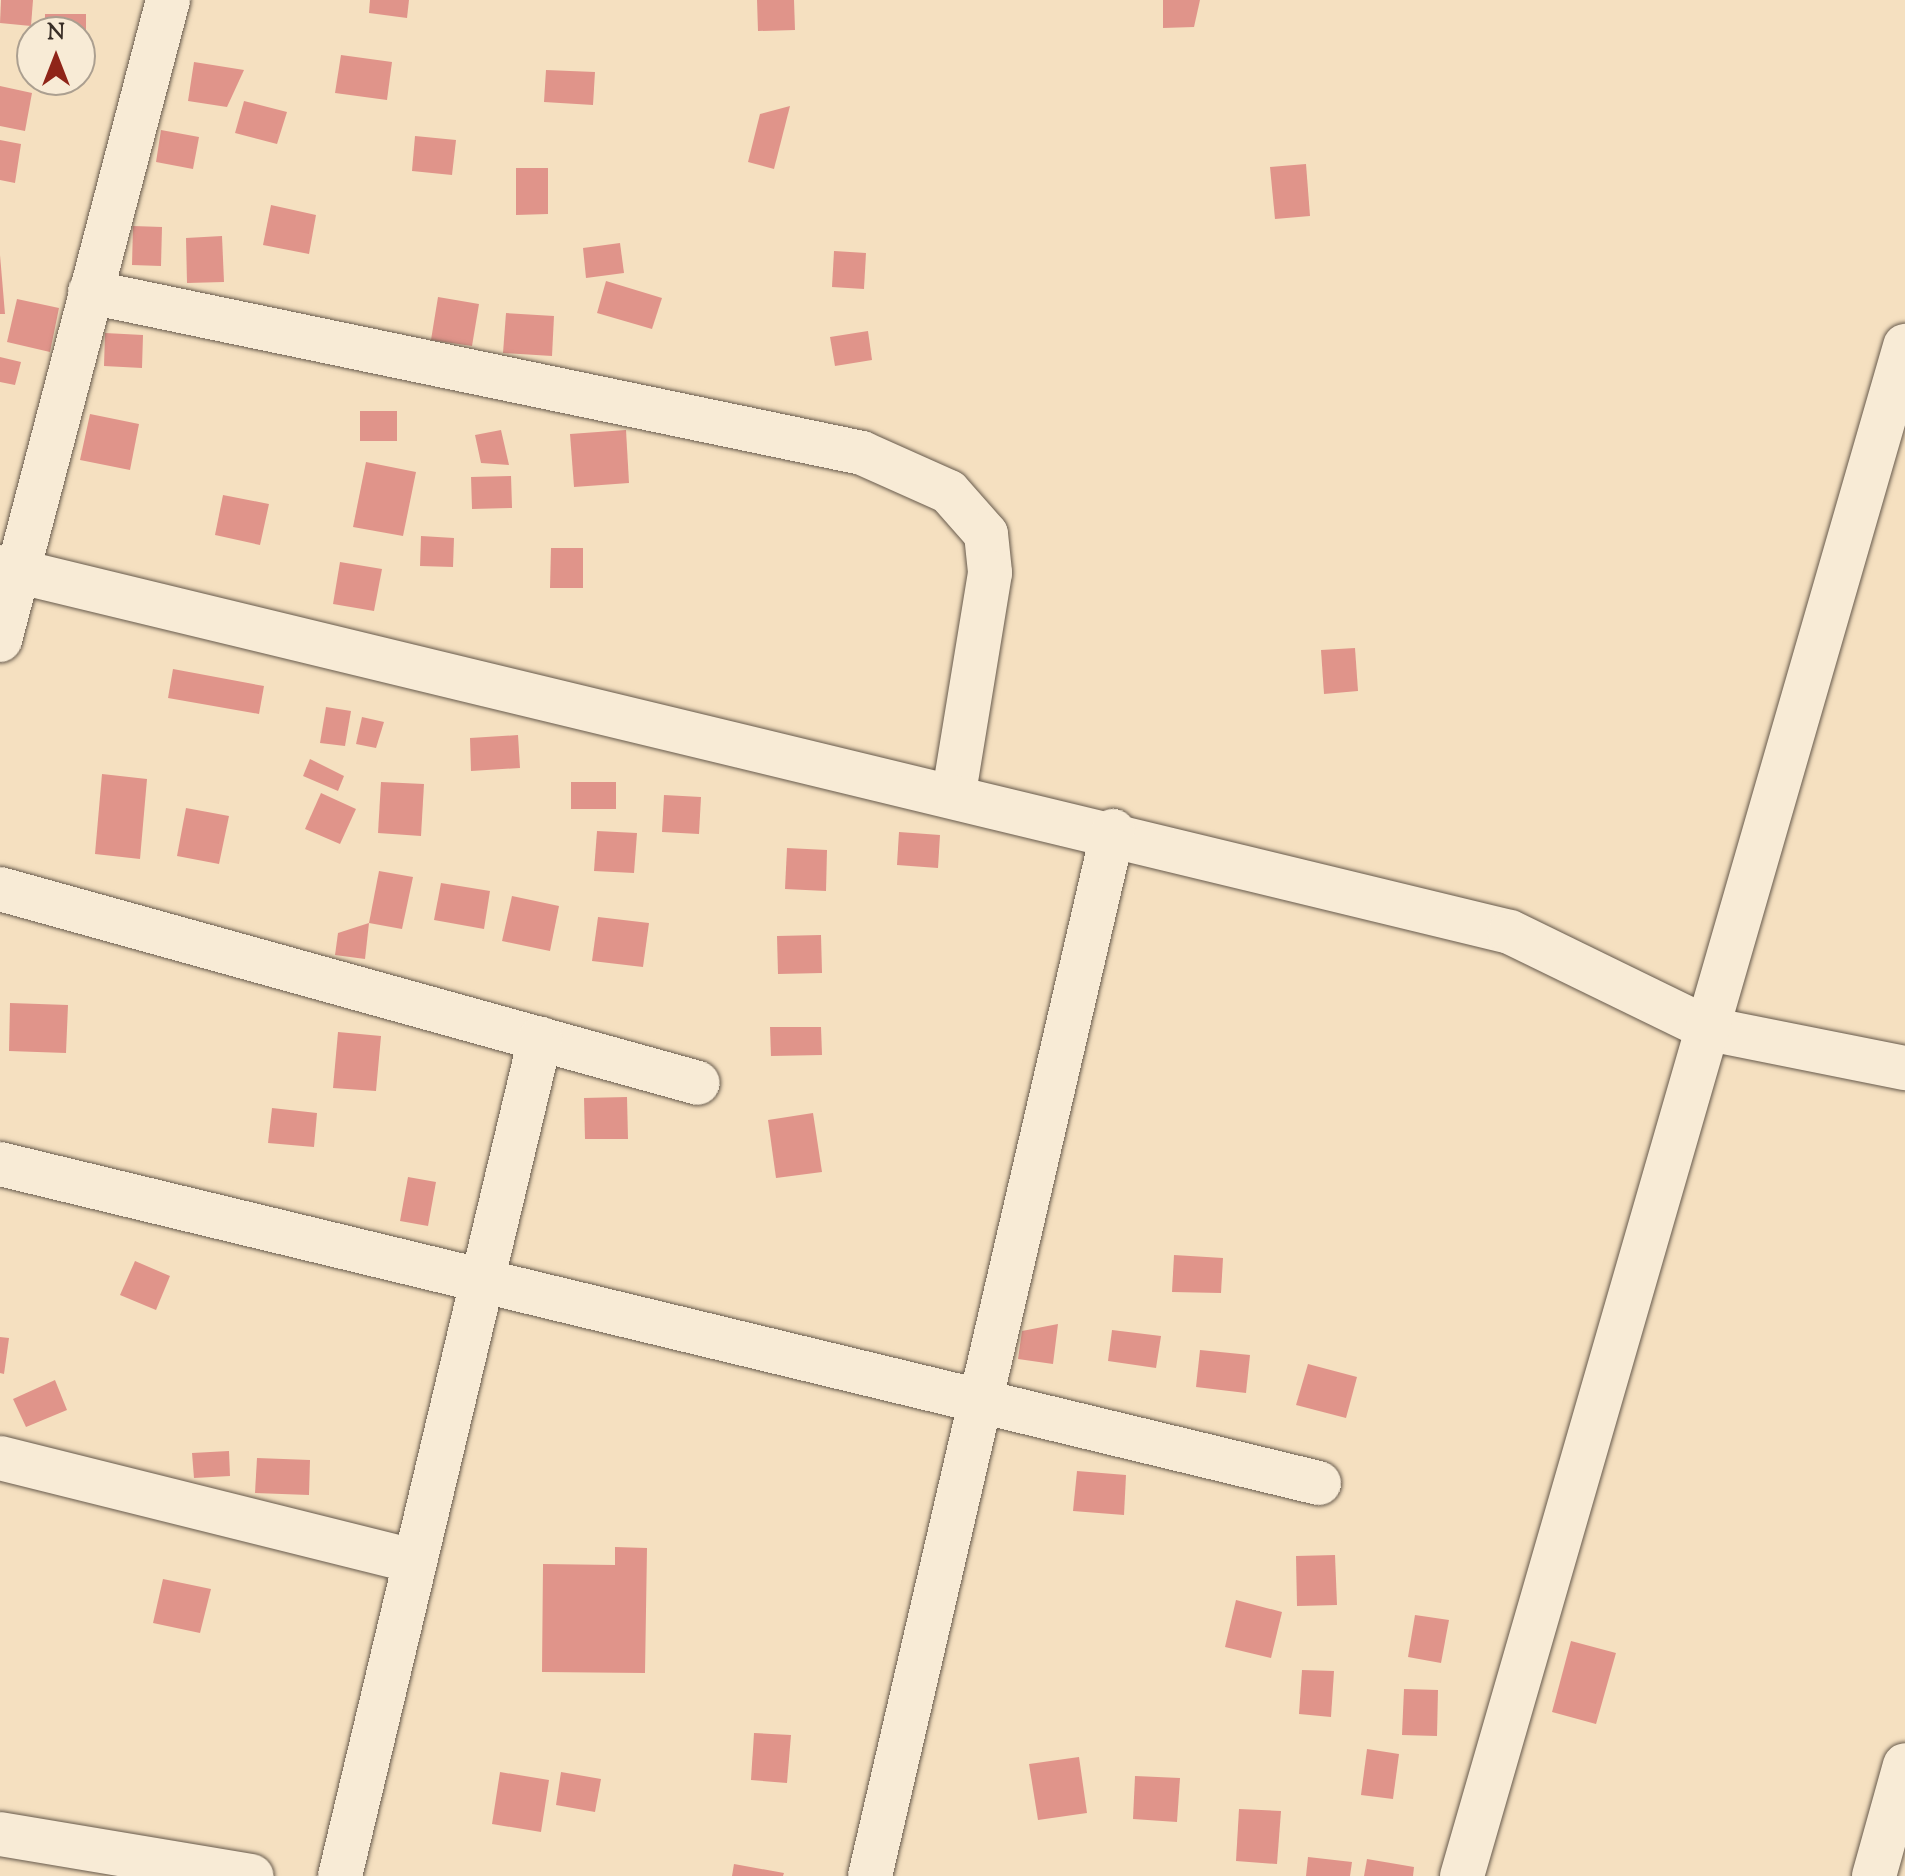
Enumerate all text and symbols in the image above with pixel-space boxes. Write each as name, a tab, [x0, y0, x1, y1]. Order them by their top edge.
north arrow	[16, 16, 96, 96]
text: N	[47, 18, 65, 50]

